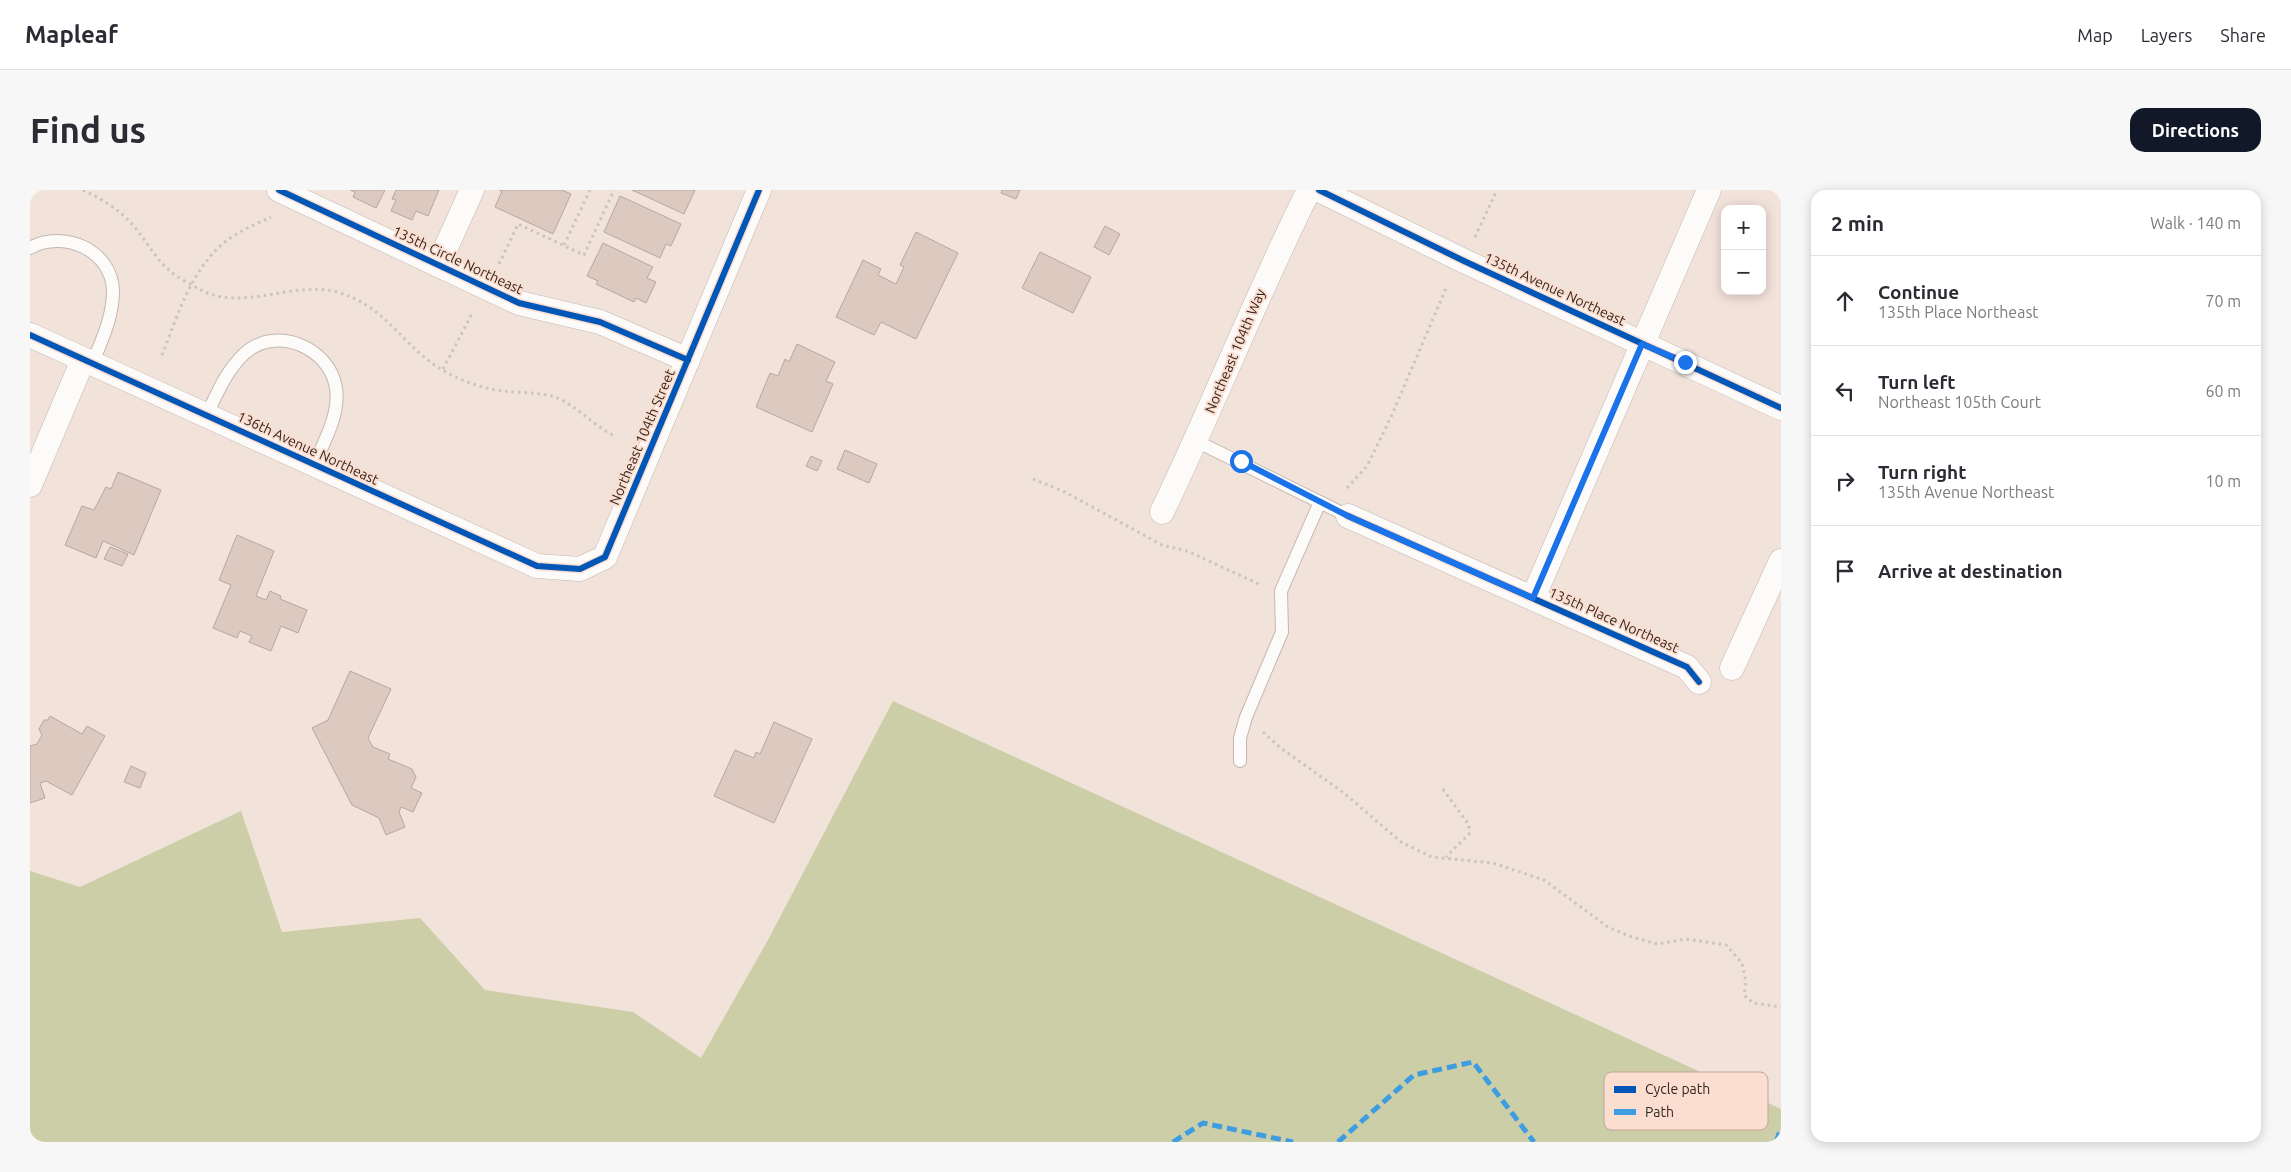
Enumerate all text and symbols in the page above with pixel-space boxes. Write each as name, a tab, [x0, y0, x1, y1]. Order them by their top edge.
text: Mapleaf	[25, 21, 118, 48]
text: Map	[2077, 25, 2113, 45]
text: Layers	[2141, 25, 2192, 45]
text: Share	[2220, 25, 2266, 45]
button: Directions	[2130, 108, 2261, 152]
text: Find us	[30, 110, 146, 150]
map controls	[1721, 205, 1766, 295]
button: +	[1721, 205, 1766, 250]
text: 2 min	[1831, 211, 1884, 235]
text: Walk · 140 m	[2150, 214, 2241, 232]
street label: 135th Circle Northeast	[390, 223, 526, 298]
street label: 135th Avenue Northeast	[1482, 249, 1629, 329]
button: −	[1721, 250, 1766, 295]
text: Continue	[1878, 281, 1959, 303]
street label: Northeast 104th Way	[1202, 286, 1269, 416]
icon: ahead	[1831, 287, 1859, 315]
text: 70 m	[2205, 292, 2241, 310]
text: 135th Place Northeast	[1878, 303, 2039, 321]
route end	[1674, 351, 1697, 374]
street label: Northeast 104th Street	[606, 366, 678, 507]
text: Turn left	[1878, 371, 1956, 393]
icon: left	[1831, 377, 1859, 405]
text: 60 m	[2205, 382, 2241, 400]
text: Northeast 105th Court	[1878, 393, 2041, 411]
street label: 136th Avenue Northeast	[235, 408, 382, 488]
route start	[1230, 450, 1253, 473]
text: Turn right	[1878, 461, 1966, 483]
icon: right	[1831, 467, 1859, 495]
text: 10 m	[2205, 472, 2241, 490]
text: 135th Avenue Northeast	[1878, 483, 2054, 501]
icon: arrive	[1831, 557, 1859, 585]
text: Arrive at destination	[1878, 560, 2063, 582]
street label: 135th Place Northeast	[1547, 584, 1682, 656]
legend	[1604, 1072, 1768, 1130]
text: Cycle path	[1645, 1081, 1710, 1097]
text: Path	[1645, 1104, 1674, 1120]

